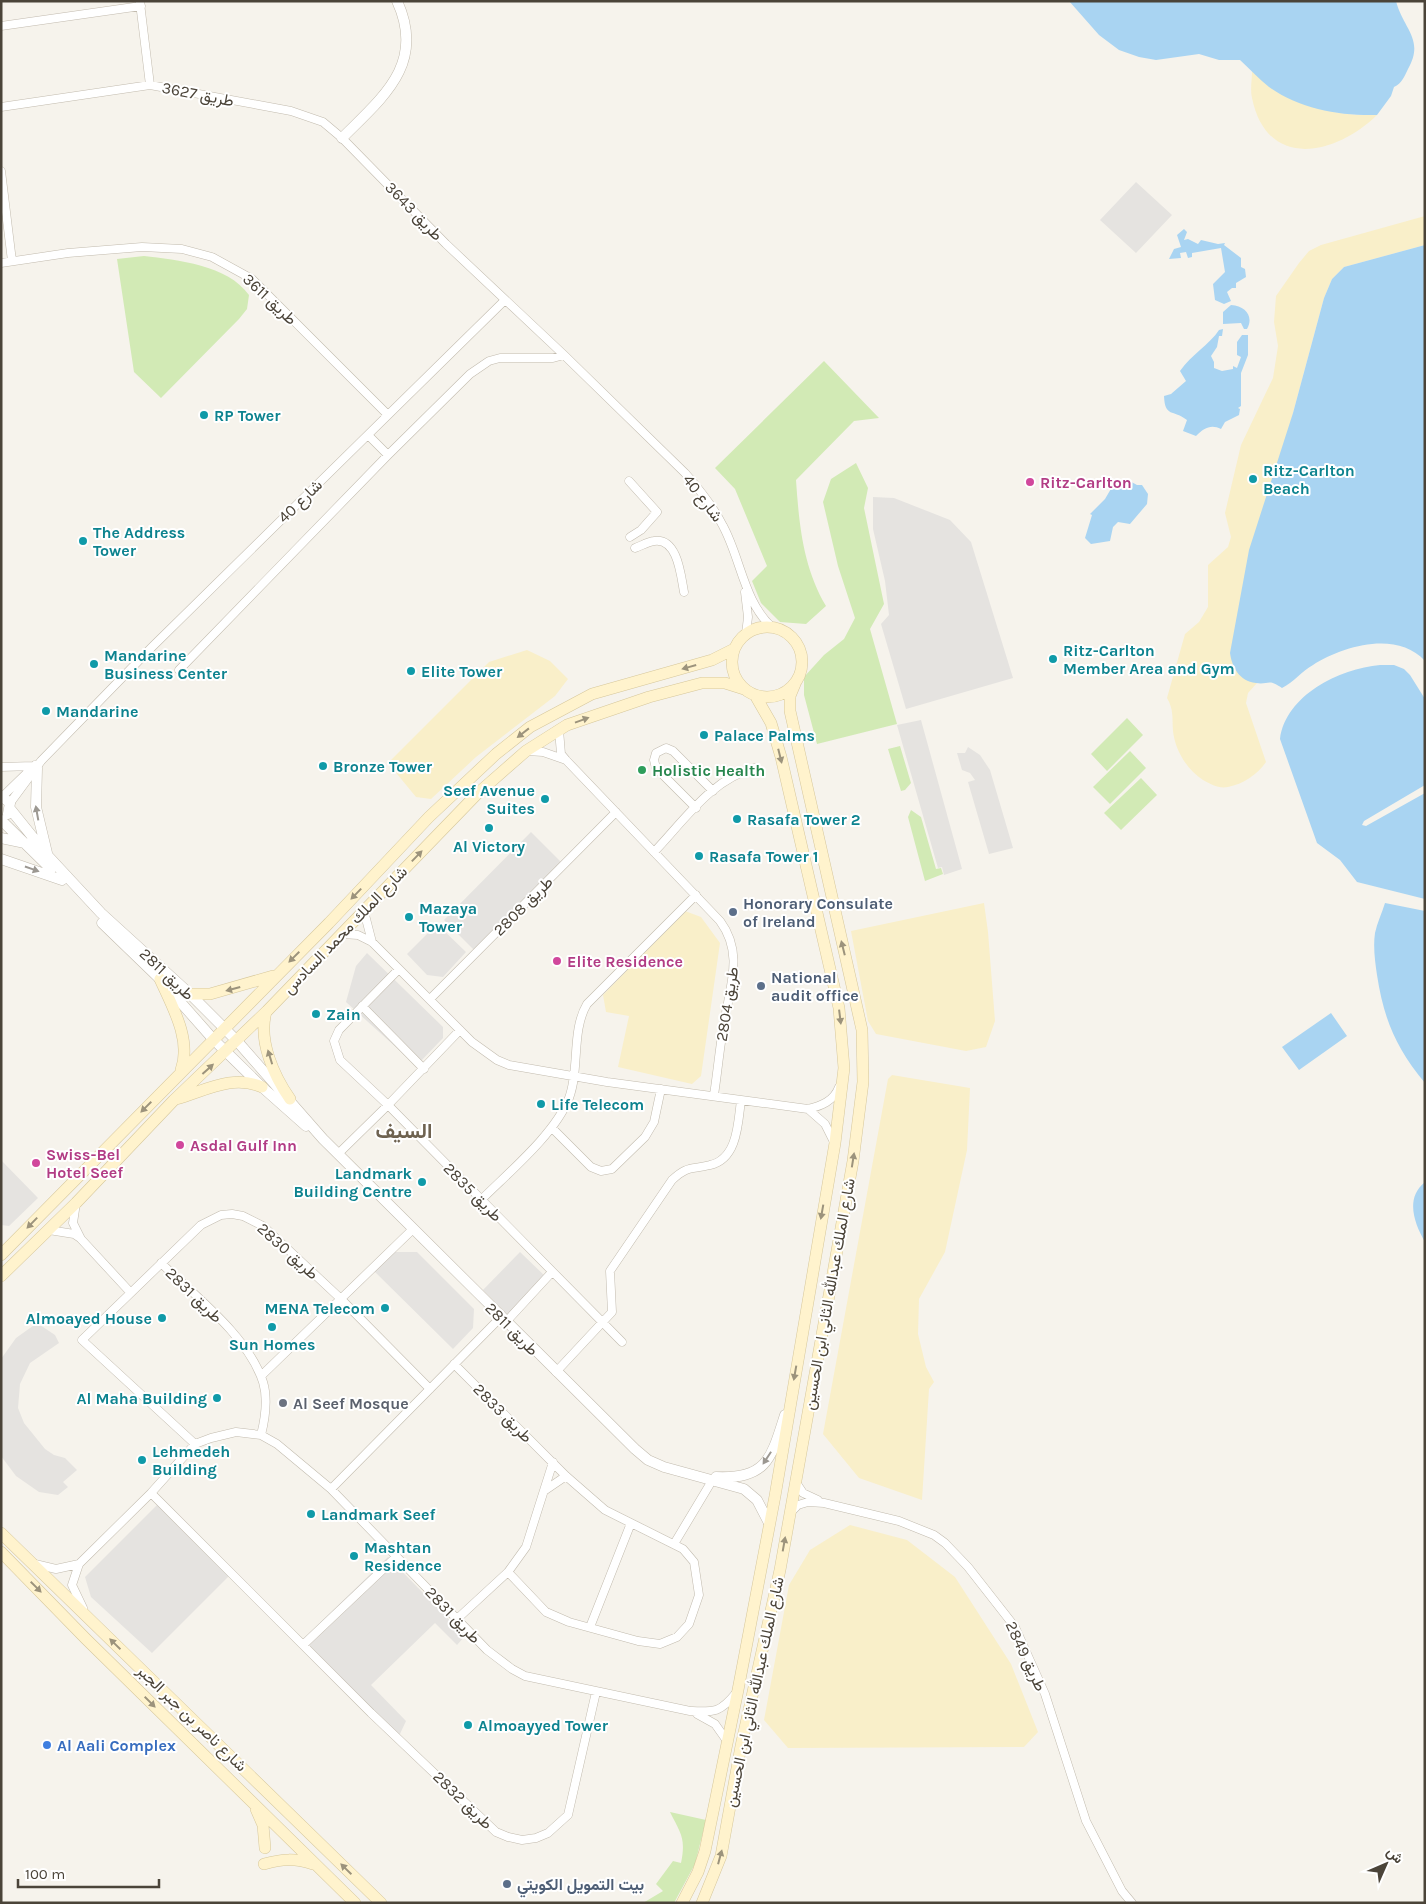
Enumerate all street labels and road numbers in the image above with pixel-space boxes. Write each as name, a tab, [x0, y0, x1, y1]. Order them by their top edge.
street label: طريق 3627	[160, 78, 236, 111]
street label: طريق 3643	[380, 178, 447, 245]
street label: طريق 3611	[238, 269, 301, 329]
street label: شارع 40	[677, 471, 727, 527]
street label: شارع 40	[274, 475, 328, 528]
street label: شارع الملك محمد السادس	[279, 862, 412, 999]
street label: طريق 2808	[489, 872, 557, 940]
street label: طريق 2811	[135, 944, 198, 1005]
street label: طريق 2804	[712, 965, 743, 1043]
street label: طريق 2835	[439, 1159, 506, 1226]
street label: شارع الملك عبدالله الثاني ابن الحسين	[799, 1177, 863, 1412]
street label: طريق 2830	[253, 1219, 323, 1284]
street label: طريق 2831	[161, 1263, 226, 1327]
street label: طريق 2811	[481, 1298, 543, 1360]
street label: طريق 2833	[469, 1380, 536, 1447]
street label: شارع الملك عبدالله الثاني ابن الحسين	[720, 1575, 792, 1810]
street label: طريق 2831	[421, 1583, 485, 1648]
street label: طريق 2849	[1001, 1618, 1050, 1694]
street label: شارع ناصر بن جبر الجبر	[131, 1660, 251, 1777]
street label: طريق 2832	[429, 1767, 497, 1834]

